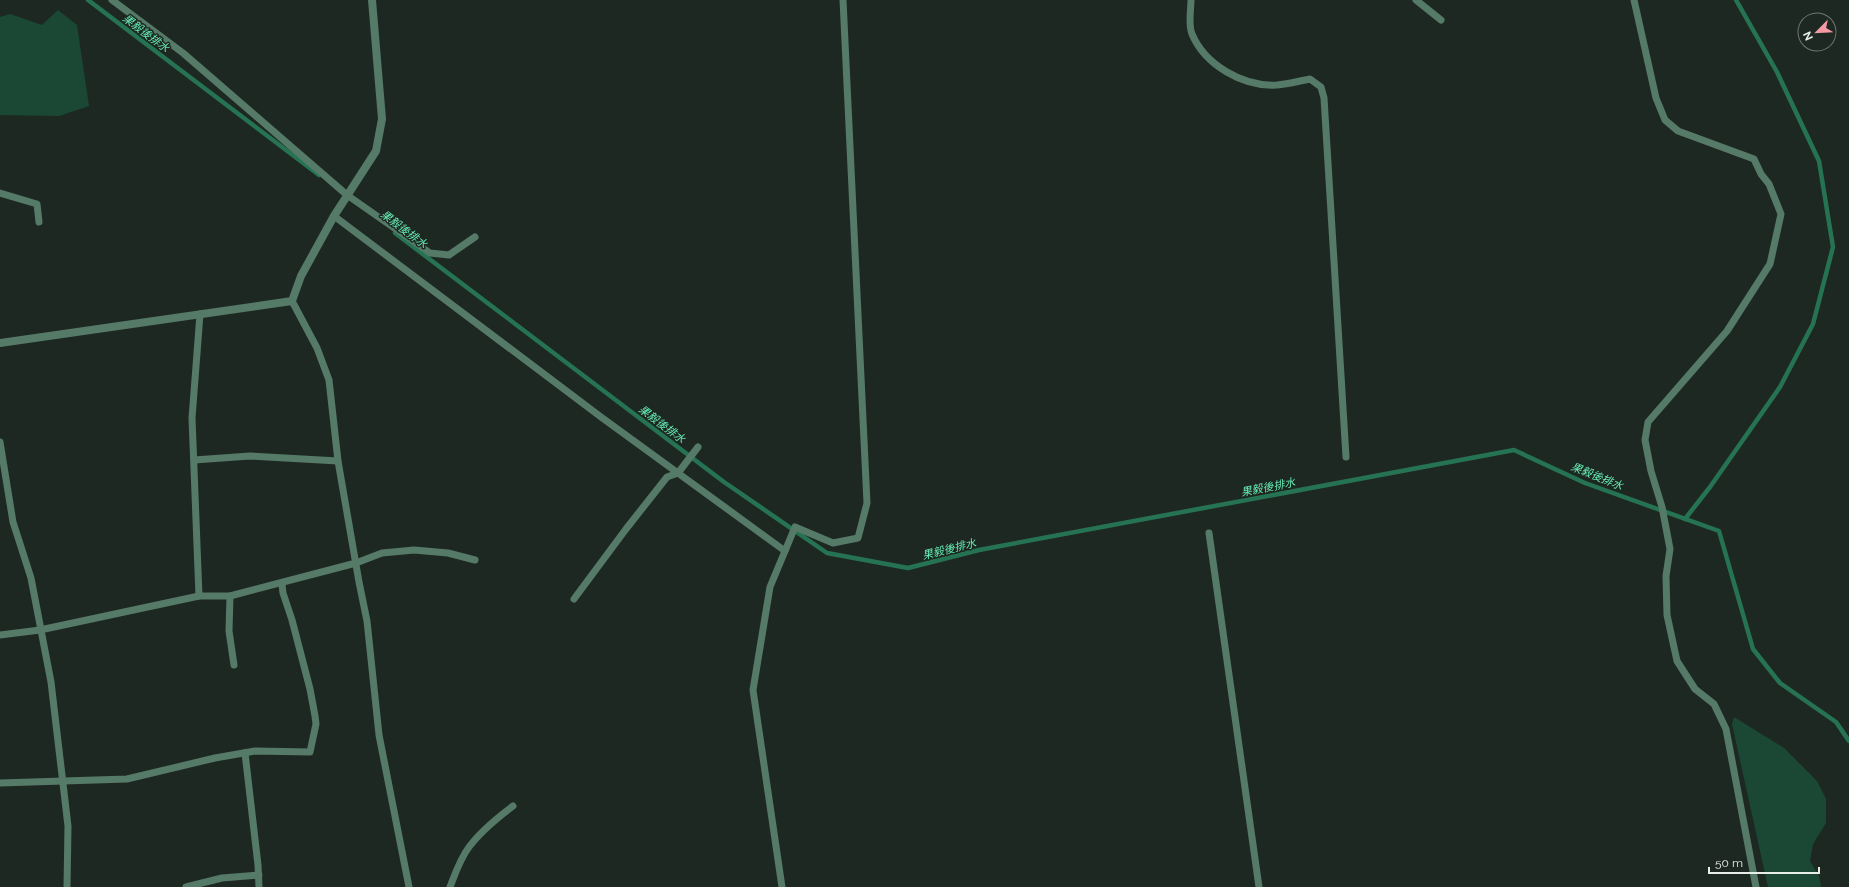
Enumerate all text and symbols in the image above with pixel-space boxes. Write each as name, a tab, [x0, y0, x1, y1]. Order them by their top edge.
water label: 果毅後排水	[120, 12, 172, 56]
north arrow	[1797, 12, 1837, 52]
text: N	[1801, 29, 1816, 42]
water label: 果毅後排水	[378, 208, 430, 252]
water label: 果毅後排水	[636, 403, 688, 447]
water label: 果毅後排水	[1569, 460, 1626, 493]
water label: 果毅後排水	[1240, 476, 1297, 499]
water label: 果毅後排水	[921, 536, 978, 562]
scale bar	[1709, 849, 1819, 875]
text: 50 m	[1715, 856, 1743, 870]

